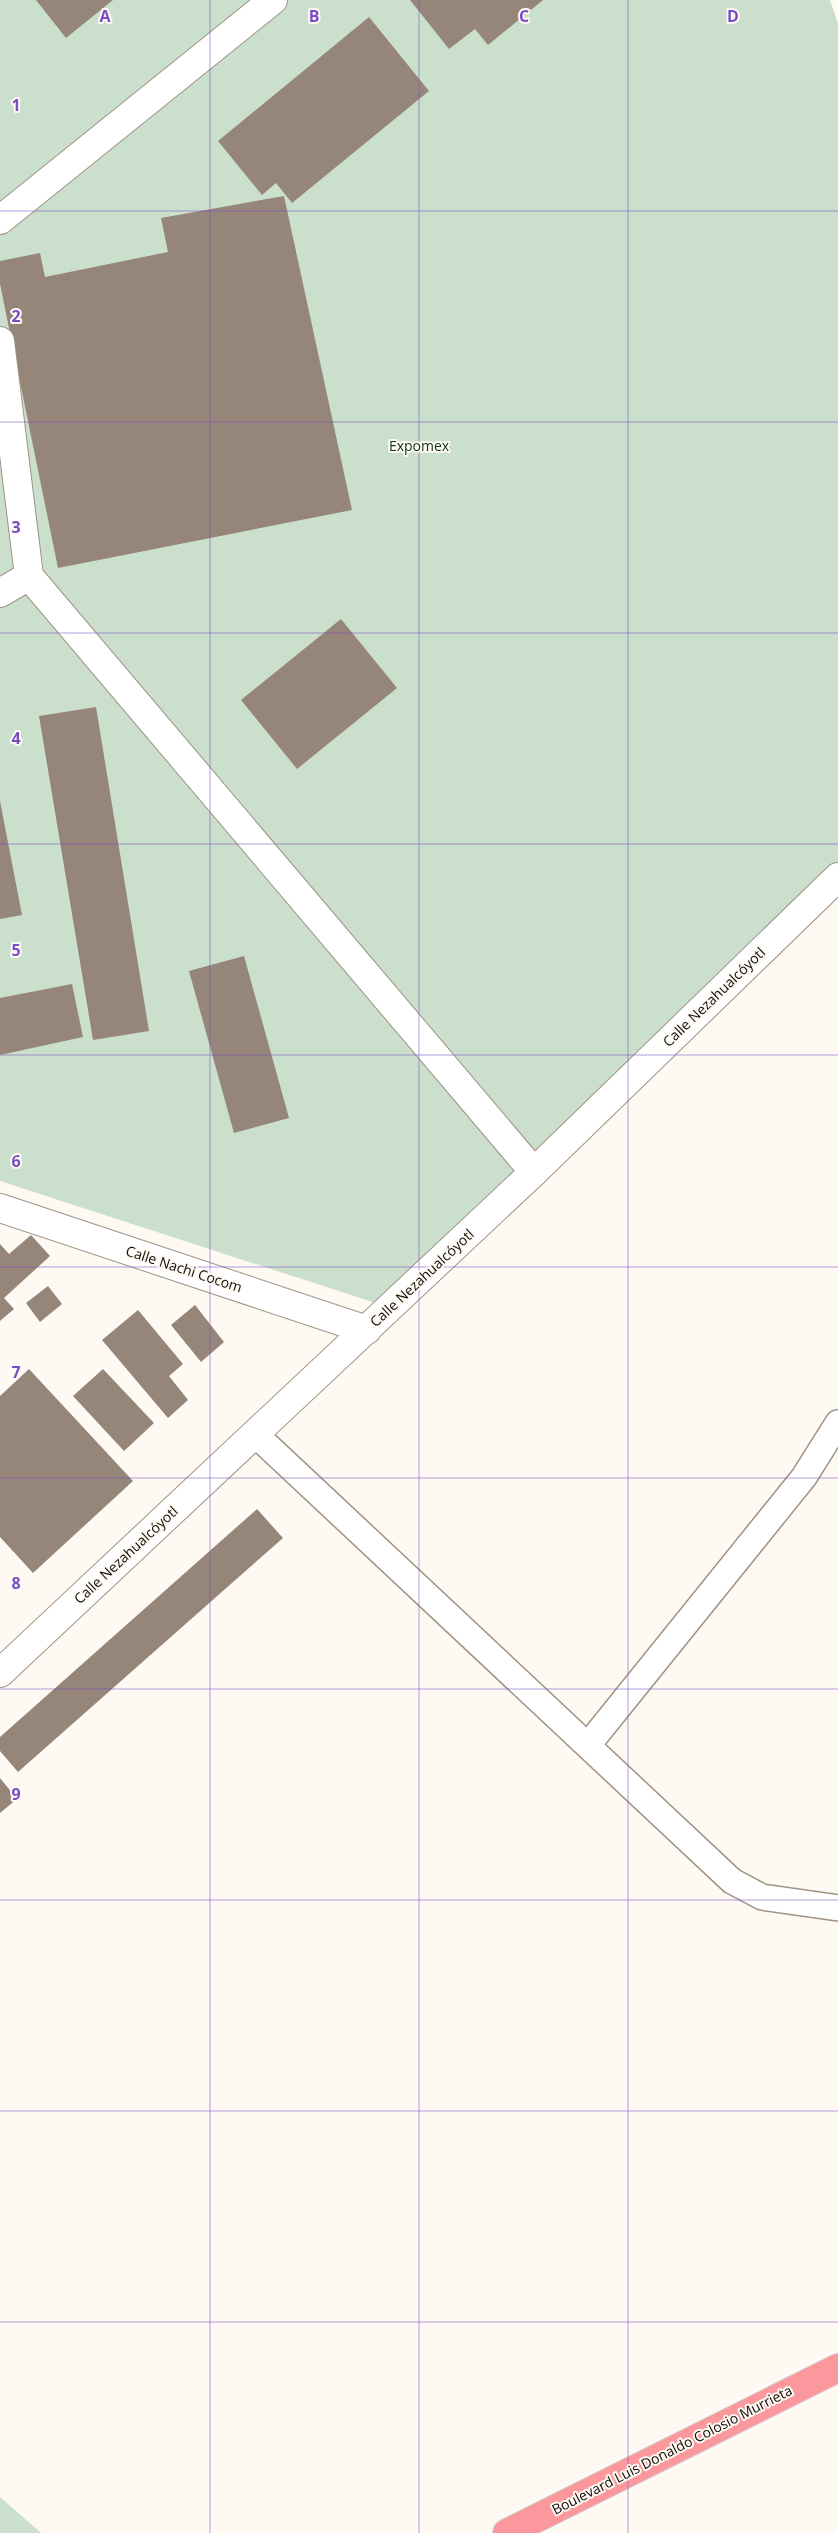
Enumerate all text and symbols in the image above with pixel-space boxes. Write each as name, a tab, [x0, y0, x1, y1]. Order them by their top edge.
text: A	[99, 5, 111, 27]
text: B	[309, 5, 319, 27]
text: C	[519, 5, 529, 27]
text: D	[727, 5, 739, 27]
text: 1	[11, 94, 21, 116]
text: 2	[11, 305, 21, 327]
park label: Expomex	[389, 436, 450, 455]
text: 3	[11, 516, 21, 538]
text: 4	[11, 727, 21, 749]
text: 5	[11, 939, 21, 961]
street label: Calle Nezahualcóyotl	[658, 943, 769, 1051]
text: 6	[11, 1150, 21, 1172]
street label: Calle Nezahualcóyotl	[366, 1224, 478, 1331]
street label: Calle Nachi Cocom	[124, 1241, 245, 1296]
text: 7	[11, 1361, 21, 1383]
street label: Calle Nezahualcóyotl	[70, 1501, 182, 1608]
text: 8	[11, 1572, 21, 1594]
text: 9	[11, 1783, 21, 1805]
street label: Boulevard Luis Donaldo Colosio Murrieta	[548, 2380, 795, 2519]

